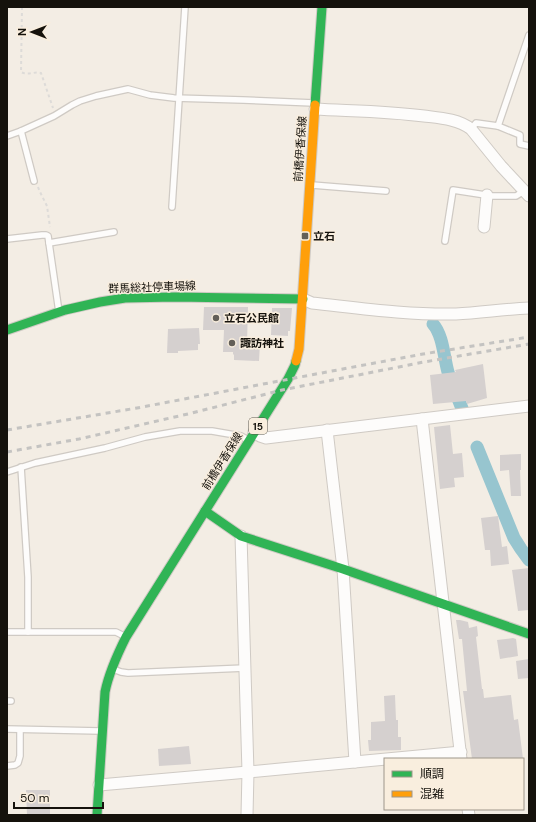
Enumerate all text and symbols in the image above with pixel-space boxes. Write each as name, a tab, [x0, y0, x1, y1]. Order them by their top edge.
north arrow	[12, 12, 52, 52]
text: N	[15, 28, 29, 36]
street label: 前橋伊香保線	[291, 116, 309, 182]
place label: 立石	[313, 229, 335, 243]
marker: 立石	[300, 231, 310, 241]
street label: 群馬総社停車場線	[108, 278, 196, 296]
place label: 立石公民館	[224, 311, 279, 325]
marker: 立石公民館	[211, 313, 221, 323]
place label: 諏訪神社	[240, 336, 284, 350]
marker: 諏訪神社	[227, 338, 237, 348]
road number: 15	[249, 418, 267, 434]
street label: 前橋伊香保線	[199, 429, 245, 493]
legend	[384, 758, 524, 810]
text: 順調	[420, 766, 444, 782]
scale bar	[14, 784, 103, 810]
text: 混雑	[420, 786, 444, 802]
text: 50 m	[20, 790, 49, 806]

